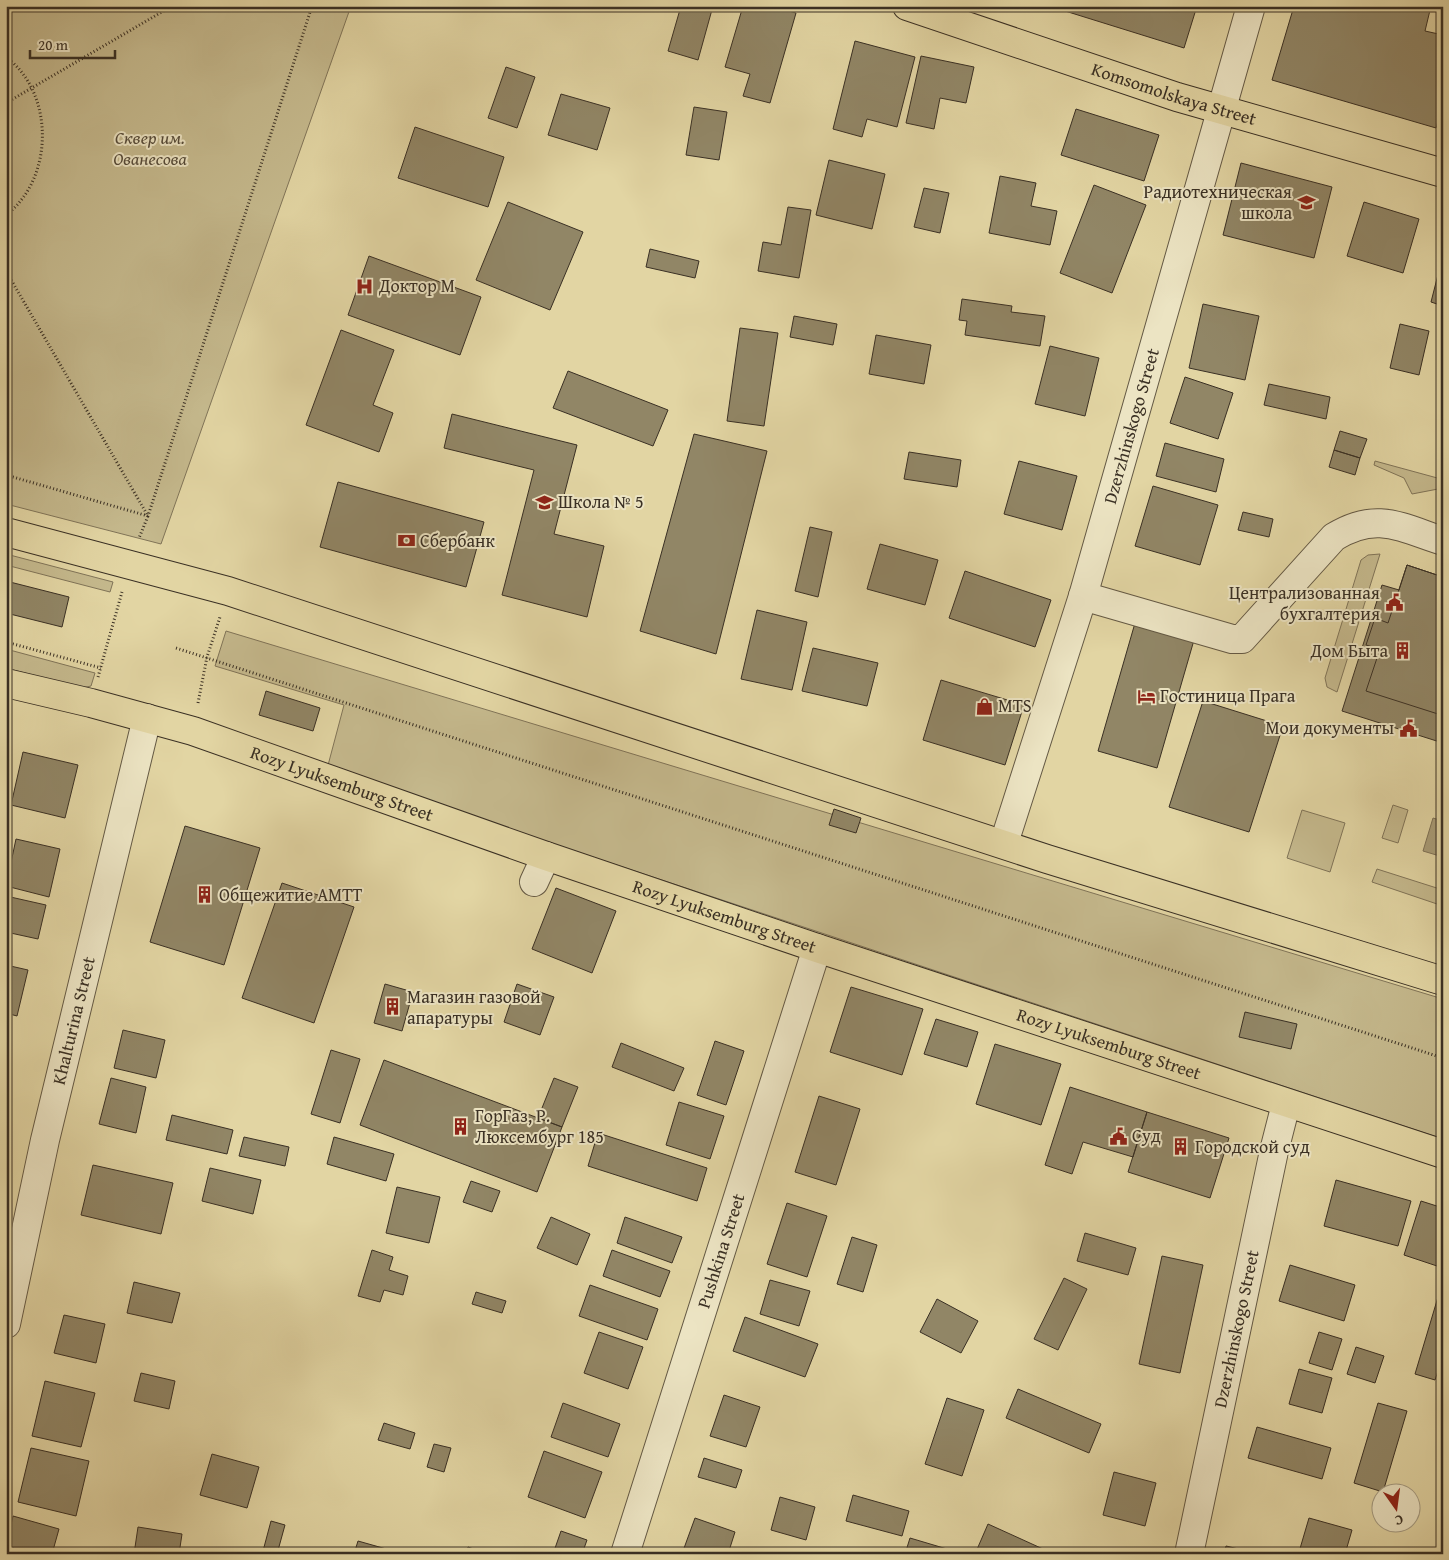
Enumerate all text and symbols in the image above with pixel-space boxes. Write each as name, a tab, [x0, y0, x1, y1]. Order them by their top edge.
scale bar	[30, 28, 115, 60]
text: 20 m	[38, 34, 69, 55]
street label: Komsomolskaya Street	[1088, 55, 1260, 132]
park label: Сквер им. Ованесова	[113, 124, 187, 172]
place label: Радиотехническая школа	[1143, 178, 1292, 226]
school or university icon: Радиотехническая школа	[1296, 192, 1316, 212]
place label: Доктор М	[378, 272, 455, 299]
hospital icon: Доктор М	[355, 276, 375, 296]
street label: Dzerzhinskogo Street	[1096, 344, 1166, 507]
place label: Школа № 5	[558, 488, 644, 515]
school or university icon: Школа № 5	[534, 492, 554, 512]
place label: Сбербанк	[420, 527, 495, 554]
bank icon: Сбербанк	[396, 531, 416, 551]
place label: Централизованная бухгалтерия	[1229, 579, 1380, 627]
public building icon: Централизованная бухгалтерия	[1384, 593, 1404, 613]
place label: Дом Быта	[1309, 637, 1388, 664]
building icon: Дом Быта	[1392, 641, 1412, 661]
place label: Гостиница Прага	[1160, 682, 1296, 709]
hotel icon: Гостиница Прага	[1136, 686, 1156, 706]
place label: MTS	[998, 692, 1032, 719]
shop icon: MTS	[974, 696, 994, 716]
place label: Мои документы	[1265, 714, 1394, 741]
public building icon: Мои документы	[1398, 718, 1418, 738]
street label: Rozy Lyuksemburg Street	[247, 738, 438, 828]
street label: Rozy Lyuksemburg Street	[629, 872, 821, 960]
place label: Общежитие АМТТ	[219, 881, 362, 908]
building icon: Общежитие АМТТ	[195, 885, 215, 905]
street label: Khalturina Street	[45, 953, 102, 1087]
place label: Магазин газовой апаратуры	[407, 983, 541, 1031]
building icon: Магазин газовой апаратуры	[383, 997, 403, 1017]
street label: Rozy Lyuksemburg Street	[1013, 1001, 1205, 1087]
place label: ГорГаз, Р. Люксембург 185	[475, 1102, 604, 1150]
building icon: ГорГаз, Р. Люксембург 185	[451, 1116, 471, 1136]
place label: Суд	[1132, 1122, 1161, 1149]
public building icon: Суд	[1108, 1126, 1128, 1146]
place label: Городской суд	[1195, 1133, 1310, 1160]
building icon: Городской суд	[1171, 1137, 1191, 1157]
street label: Pushkina Street	[690, 1189, 752, 1312]
street label: Dzerzhinskogo Street	[1206, 1247, 1266, 1410]
north arrow	[1372, 1482, 1422, 1532]
text: С	[1393, 1510, 1405, 1531]

